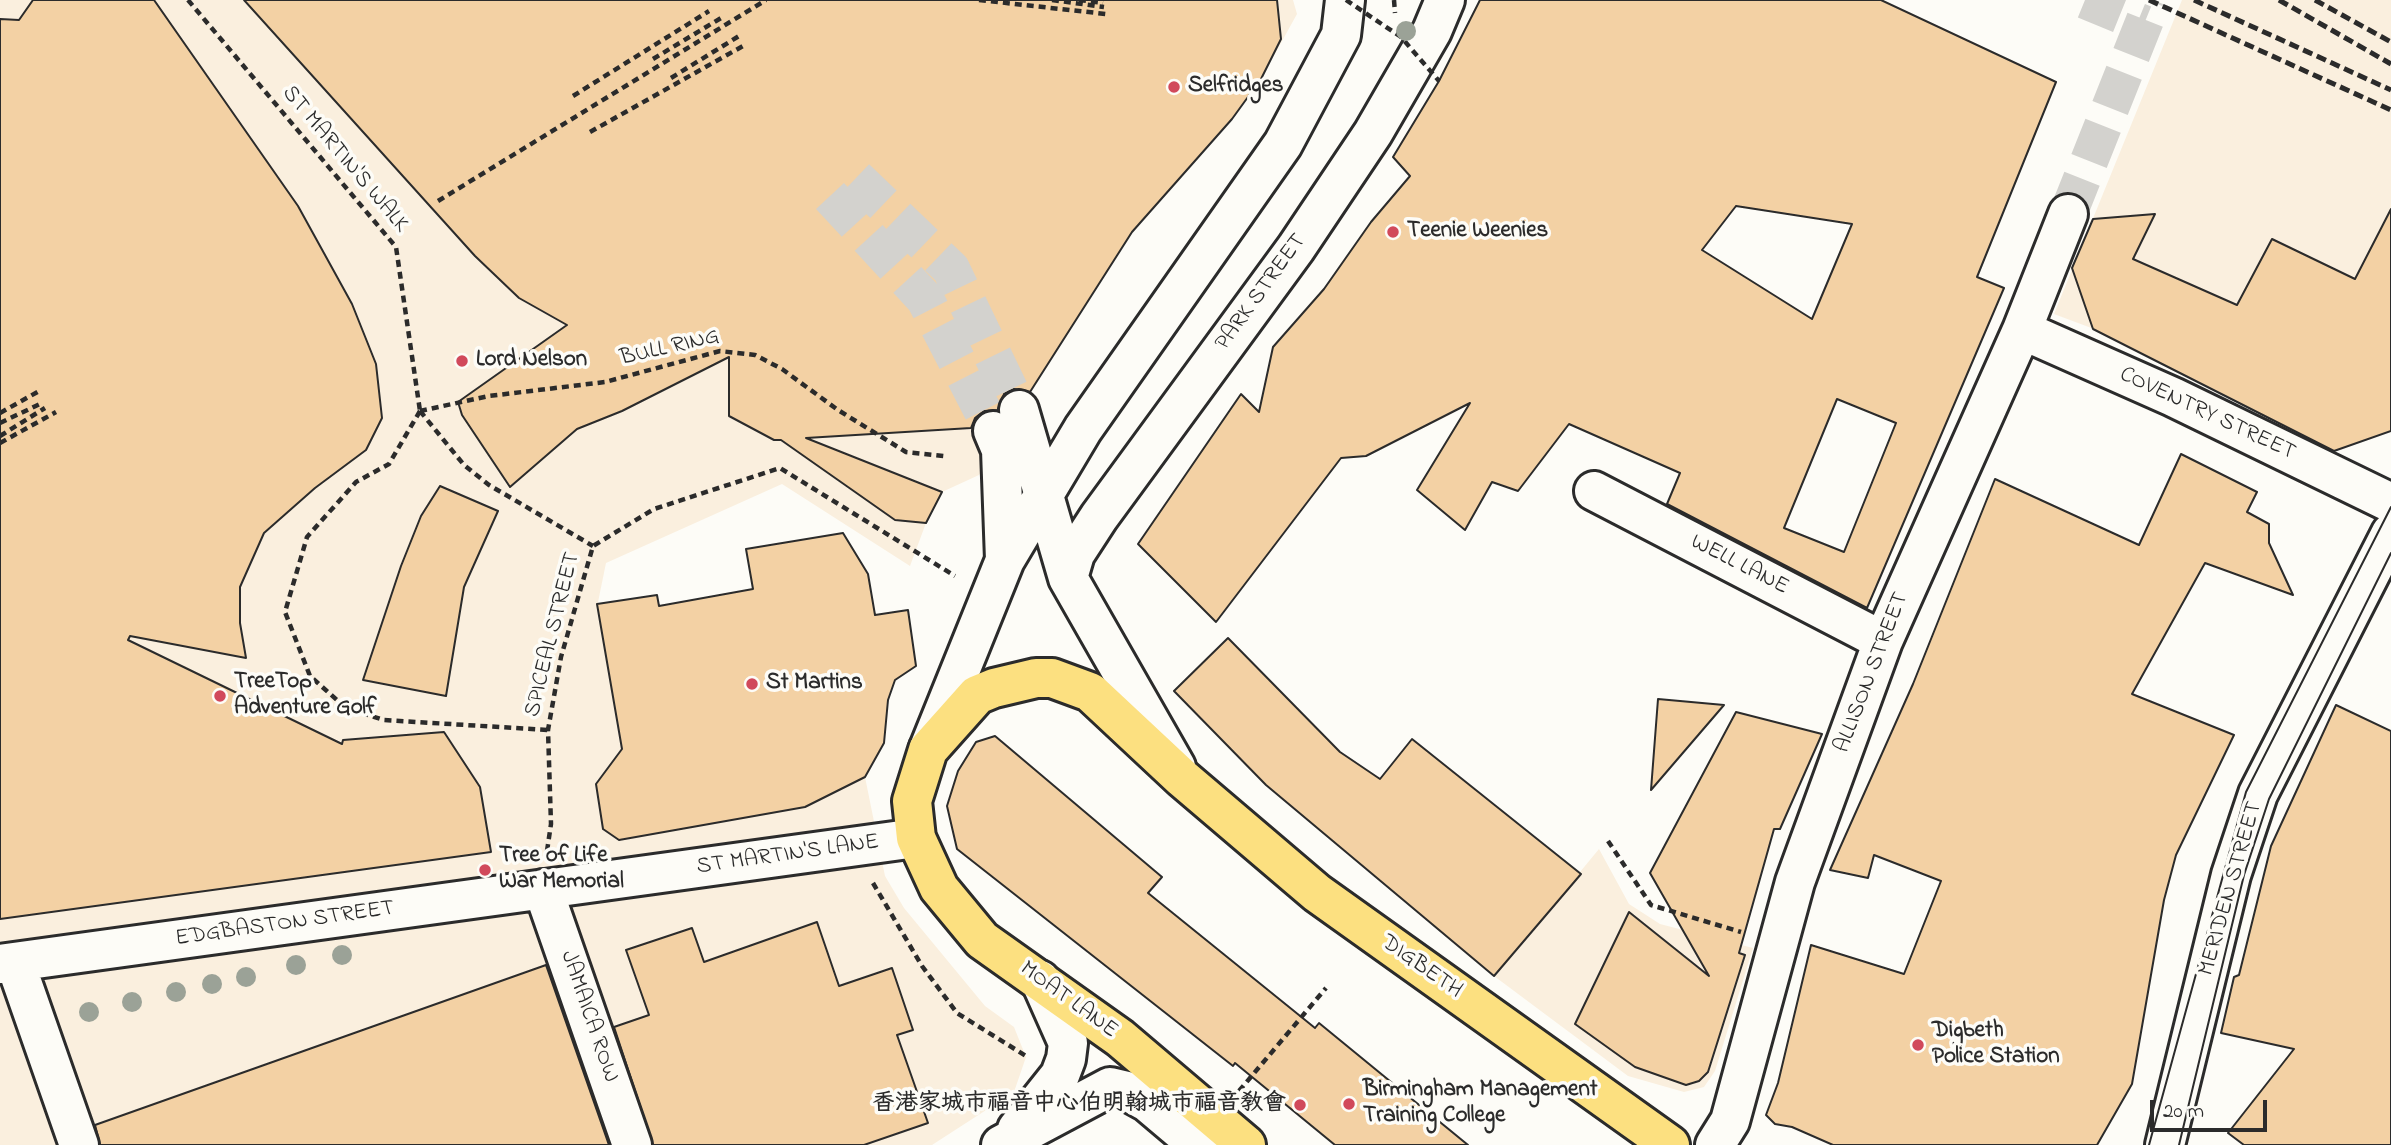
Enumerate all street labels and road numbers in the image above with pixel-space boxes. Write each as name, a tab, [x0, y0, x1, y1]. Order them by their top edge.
street label: ST MARTIN'S WALK	[275, 81, 413, 239]
street label: PARK STREET	[1210, 229, 1314, 357]
street label: BULL RING	[618, 324, 722, 374]
street label: COVENTRY STREET	[2115, 362, 2299, 468]
street label: WELL LANE	[1685, 529, 1793, 603]
street label: SPICEAL STREET	[520, 550, 588, 720]
street label: ALLISON STREET	[1830, 589, 1916, 757]
street label: MERIDEN STREET	[2194, 799, 2270, 979]
street label: ST MARTIN'S LANE	[695, 830, 881, 882]
street label: EDGBASTON STREET	[174, 896, 396, 954]
street label: DIGBETH	[1375, 930, 1467, 1006]
street label: JAMAICA ROW	[553, 948, 623, 1086]
street label: MOAT LANE	[1014, 956, 1122, 1046]

